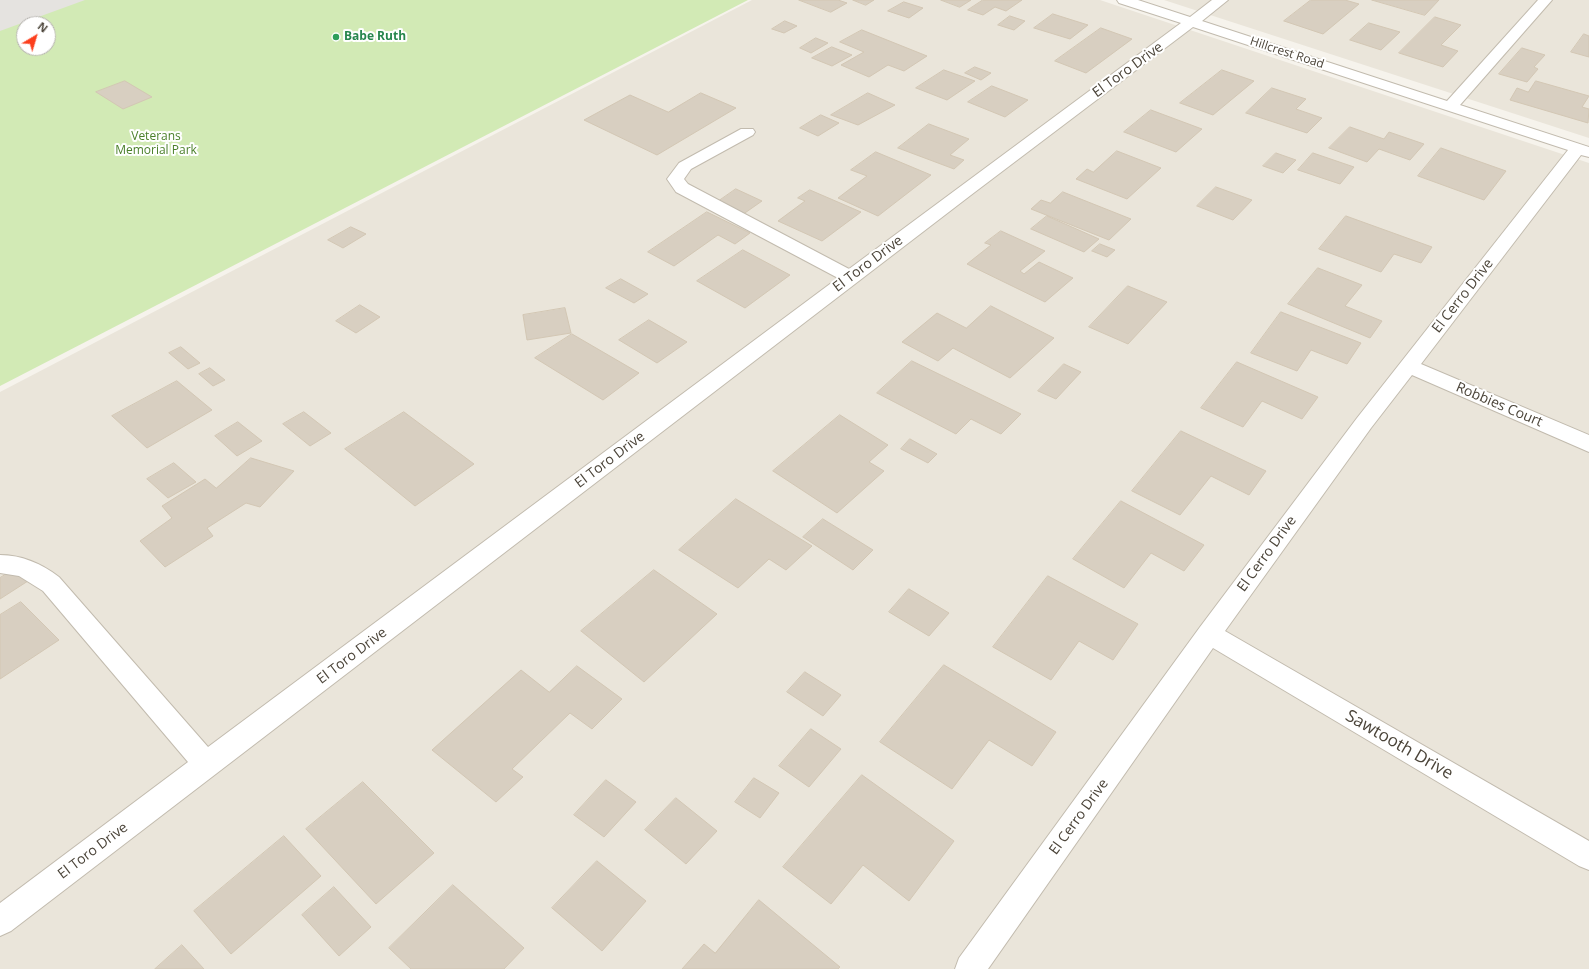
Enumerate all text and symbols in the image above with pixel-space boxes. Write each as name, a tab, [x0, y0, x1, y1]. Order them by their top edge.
north arrow	[16, 16, 56, 56]
text: N	[35, 18, 51, 36]
place label: Babe Ruth	[344, 30, 406, 44]
marker: Babe Ruth	[331, 32, 341, 42]
street label: Hillcrest Road	[1248, 34, 1326, 72]
street label: El Toro Drive	[1089, 39, 1167, 101]
park label: Veterans Memorial Park	[115, 130, 197, 158]
street label: El Toro Drive	[830, 232, 906, 296]
street label: El Cerro Drive	[1429, 256, 1497, 336]
street label: Robbies Court	[1453, 379, 1545, 431]
street label: El Toro Drive	[572, 428, 648, 492]
street label: El Cerro Drive	[1234, 513, 1300, 595]
street label: El Toro Drive	[314, 624, 390, 688]
street label: Sawtooth Drive	[1342, 706, 1456, 784]
street label: El Cerro Drive	[1046, 776, 1112, 858]
street label: El Toro Drive	[55, 819, 131, 883]

